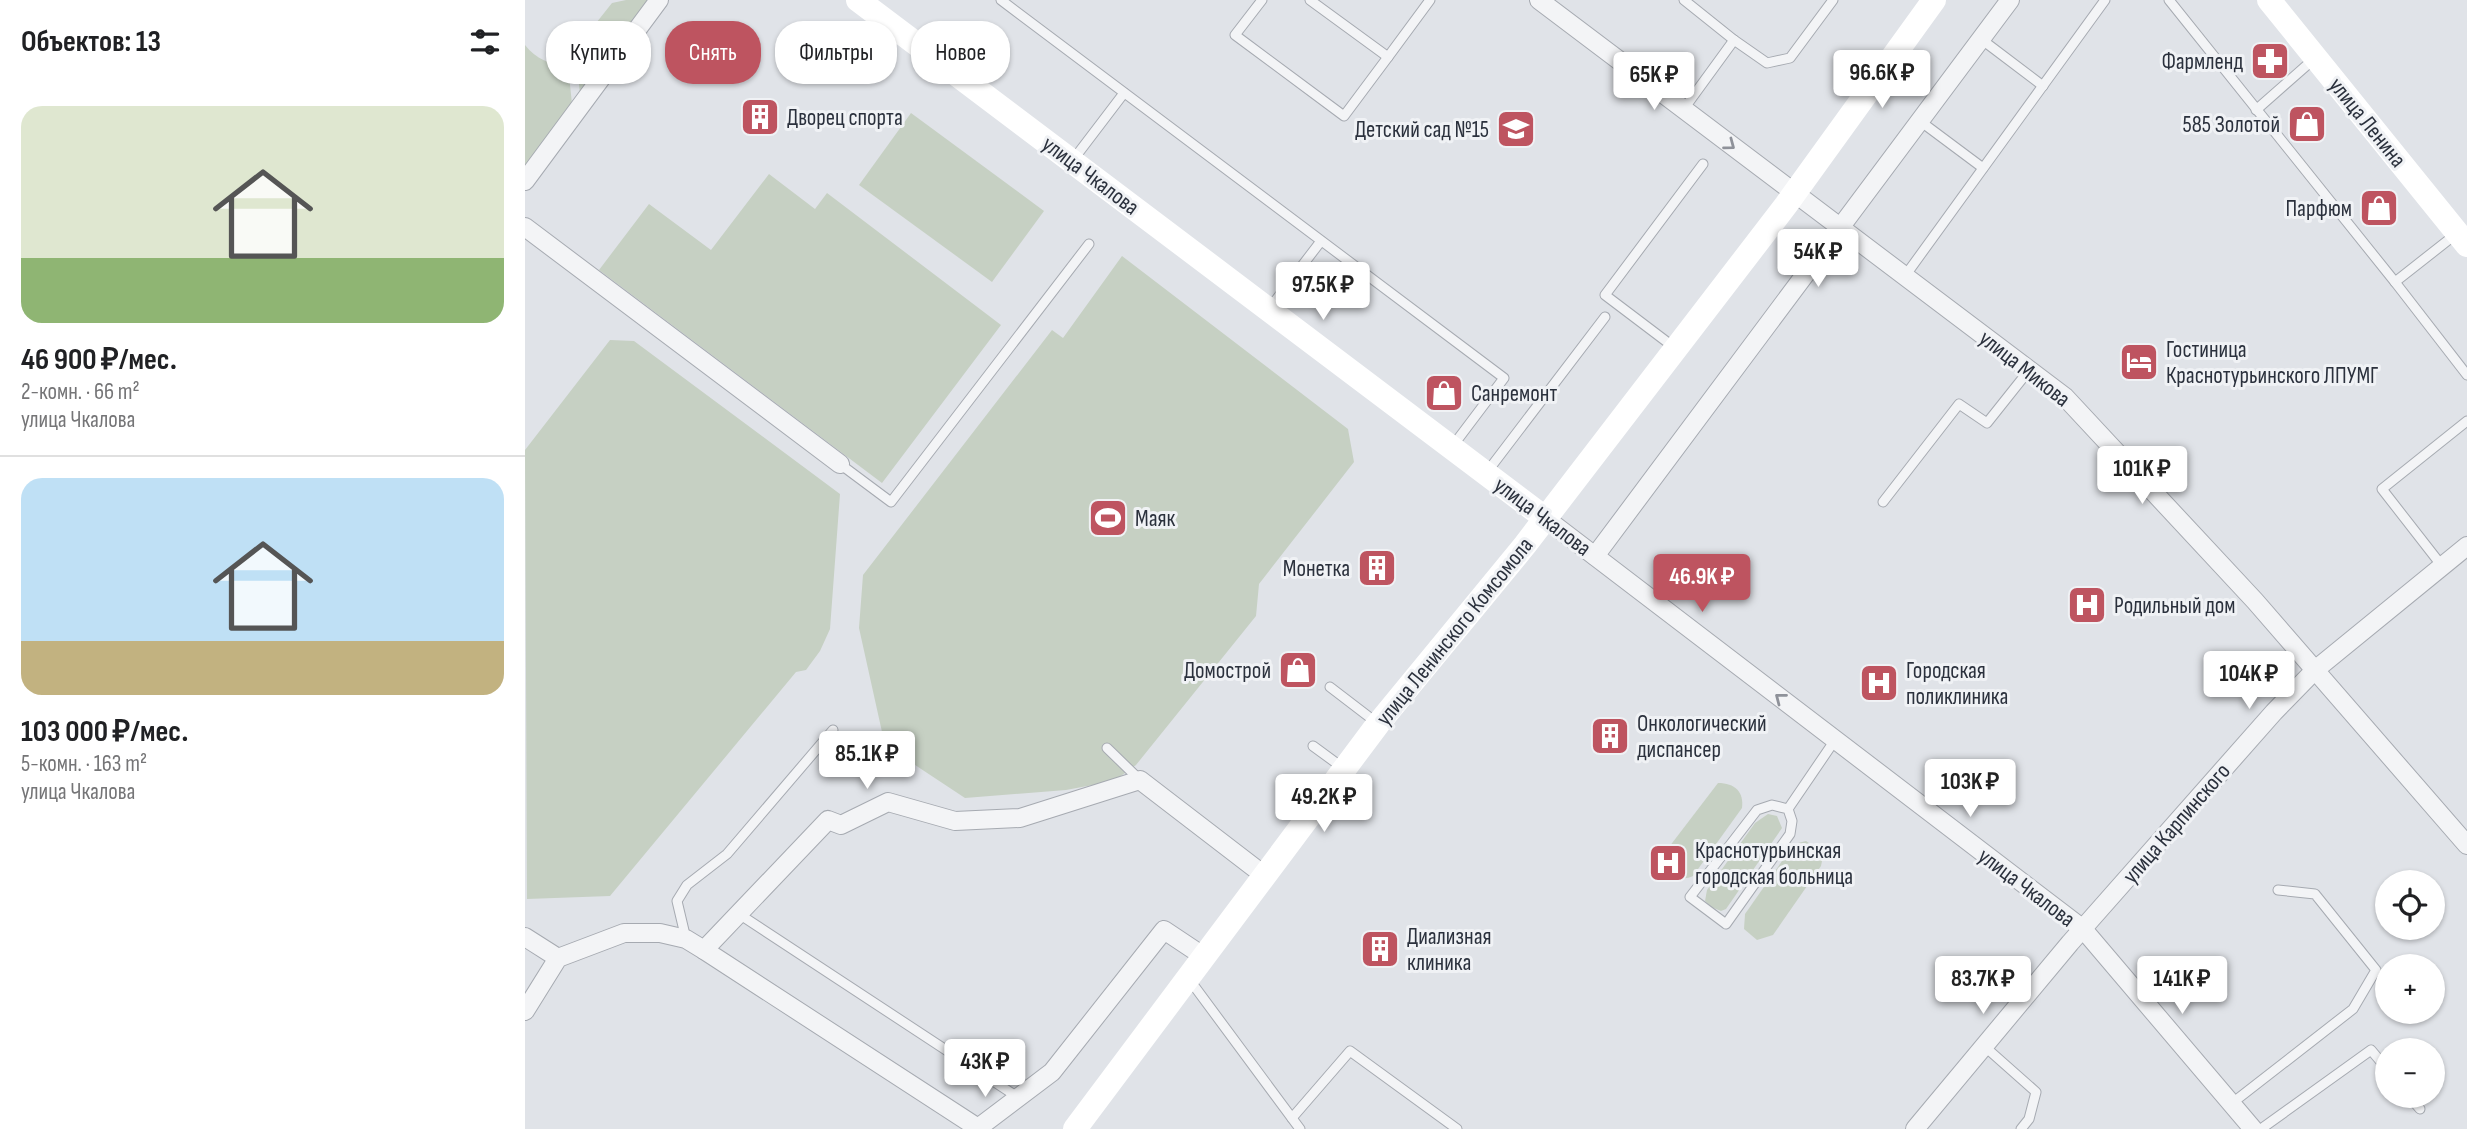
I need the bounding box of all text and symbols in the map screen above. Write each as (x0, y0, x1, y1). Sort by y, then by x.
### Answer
chip: Купить (546, 21, 651, 84)
chip: Снять (665, 21, 761, 84)
chip: Фильтры (775, 21, 897, 84)
chip: Новое (911, 21, 1010, 84)
icon: filters (466, 23, 504, 61)
text: Объектов: 13 (21, 24, 161, 60)
pharmacy icon: Фармленд (2249, 40, 2291, 82)
place label: Фармленд (2161, 48, 2243, 76)
pin: 96.6K ₽ (1817, 50, 1947, 110)
pin: 65K ₽ (1605, 52, 1703, 112)
text: 96.6K ₽ (1849, 59, 1915, 87)
text: 65K ₽ (1629, 61, 1679, 89)
street label: улица Ленина (2323, 72, 2412, 173)
building icon: Дворец спорта (739, 96, 781, 138)
shop icon: 585 Золотой (2286, 103, 2328, 145)
place label: Дворец спорта (787, 104, 903, 132)
school or university icon: Детский сад №15 (1495, 108, 1537, 150)
place label: 585 Золотой (2183, 111, 2280, 139)
place label: Детский сад №15 (1355, 116, 1489, 144)
street label: улица Чкалова (1036, 130, 1144, 221)
one-way arrow (1722, 137, 1735, 149)
icon: home (200, 151, 326, 277)
shop icon: Парфюм (2358, 187, 2400, 229)
place label: Парфюм (2285, 195, 2352, 223)
pin: 54K ₽ (1769, 230, 1867, 289)
text: 54K ₽ (1793, 238, 1843, 266)
pin: 97.5K ₽ (1258, 262, 1388, 322)
text: 97.5K ₽ (1292, 271, 1354, 299)
street label: улица Микова (1973, 324, 2076, 413)
place label: Гостиница Краснотурьинского ЛПУМГ (2166, 336, 2378, 390)
hotel icon: Гостиница Краснотурьинского ЛПУМГ (2118, 341, 2160, 383)
text: 46 900 ₽/мес. (21, 342, 177, 378)
shop icon: Санремонт (1423, 372, 1465, 414)
text: 2-комн. · 66 m² (21, 378, 140, 406)
place label: Санремонт (1471, 380, 1557, 408)
text: улица Чкалова (21, 406, 135, 434)
pin: 101K ₽ (2085, 447, 2199, 506)
text: 101K ₽ (2113, 455, 2171, 483)
street label: улица Чкалова (1488, 471, 1596, 562)
sports icon: Маяк (1087, 497, 1129, 539)
place label: Маяк (1135, 505, 1176, 533)
icon: home (200, 523, 326, 649)
street label: улица Ленинского Комсомола (1370, 532, 1539, 731)
building icon: Монетка (1356, 547, 1398, 589)
pin: 46.9K ₽ (1637, 554, 1767, 614)
place label: Монетка (1283, 555, 1350, 583)
text: 46.9K ₽ (1669, 563, 1735, 591)
hospital icon: Родильный дом (2066, 584, 2108, 626)
place label: Родильный дом (2114, 592, 2236, 620)
shop icon: Домострой (1277, 649, 1319, 691)
pin: 104K ₽ (2192, 652, 2306, 711)
place label: Домострой (1184, 657, 1271, 685)
place label: Городская поликлиника (1906, 657, 2008, 711)
text: 104K ₽ (2220, 660, 2278, 688)
hospital icon: Городская поликлиника (1858, 662, 1900, 704)
one-way arrow (1776, 694, 1788, 707)
place label: Онкологический диспансер (1637, 710, 1767, 764)
text: 103 000 ₽/мес. (21, 714, 188, 750)
building icon: Онкологический диспансер (1589, 715, 1631, 757)
pin: 85.1K ₽ (802, 732, 932, 791)
text: 85.1K ₽ (835, 740, 899, 768)
text: 5-комн. · 163 m² (21, 750, 147, 778)
street label: улица Карпинского (2117, 758, 2237, 890)
pin: 103K ₽ (1913, 760, 2027, 819)
text: 103K ₽ (1941, 768, 1999, 796)
pin: 49.2K ₽ (1259, 774, 1389, 834)
text: улица Чкалова (21, 778, 135, 806)
text: 49.2K ₽ (1291, 783, 1357, 811)
place label: Краснотурьинская городская больница (1695, 837, 1853, 891)
hospital icon: Краснотурьинская городская больница (1647, 842, 1689, 884)
street label: улица Чкалова (1972, 842, 2080, 933)
map controls (2375, 870, 2445, 1108)
button: locate (2375, 870, 2445, 940)
place label: Диализная клиника (1407, 923, 1492, 977)
building icon: Диализная клиника (1359, 928, 1401, 970)
button: + (2375, 954, 2445, 1024)
pin: 83.7K ₽ (1918, 956, 2048, 1016)
pin: 141K ₽ (2125, 956, 2239, 1016)
text: 83.7K ₽ (1951, 965, 2015, 993)
text: 141K ₽ (2153, 965, 2211, 993)
button: − (2375, 1038, 2445, 1108)
pin: 43K ₽ (936, 1040, 1034, 1099)
text: 43K ₽ (960, 1048, 1010, 1076)

